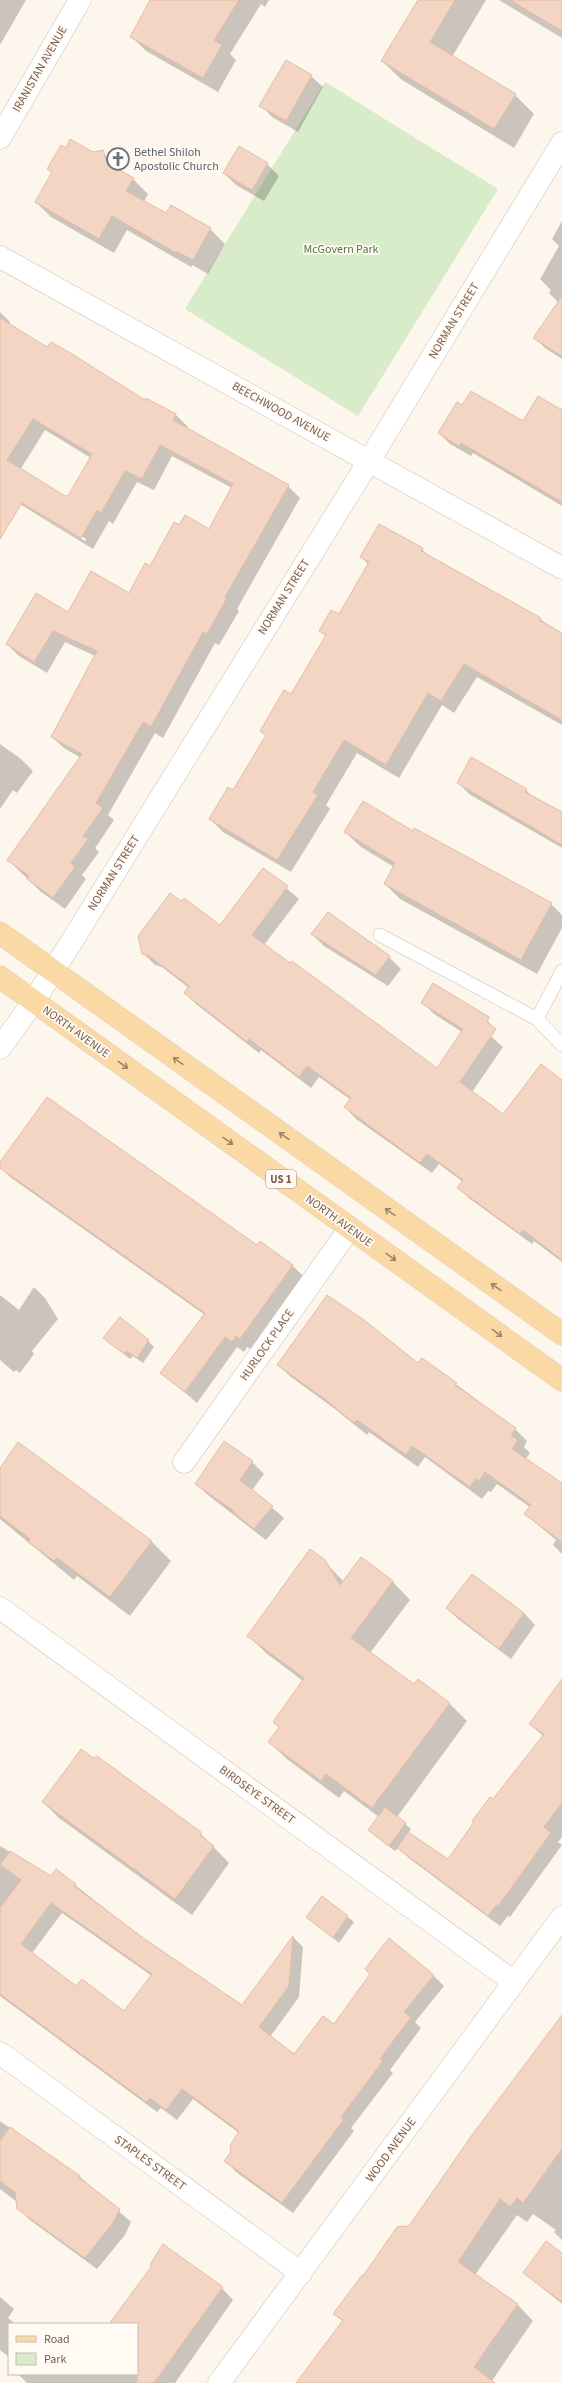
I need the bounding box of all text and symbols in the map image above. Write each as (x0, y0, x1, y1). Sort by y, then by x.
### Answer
street label: IRANISTAN AVENUE (8, 23, 72, 115)
place label: Bethel Shiloh Apostolic Church (134, 144, 219, 175)
church icon: Bethel Shiloh Apostolic Church (105, 146, 131, 172)
park label: McGovern Park (303, 241, 379, 258)
street label: NORMAN STREET (424, 279, 484, 362)
street label: BEECHWOOD AVENUE (229, 378, 333, 446)
street label: NORMAN STREET (254, 555, 314, 638)
street label: NORMAN STREET (84, 831, 144, 914)
street label: NORTH AVENUE (39, 1002, 113, 1062)
one-way arrow (173, 1057, 184, 1065)
one-way arrow (117, 1061, 128, 1069)
one-way arrow (279, 1132, 290, 1140)
one-way arrow (223, 1137, 234, 1145)
road number: US 1 (266, 1170, 296, 1188)
street label: NORTH AVENUE (302, 1191, 376, 1251)
one-way arrow (385, 1208, 396, 1216)
one-way arrow (385, 1253, 396, 1261)
one-way arrow (491, 1283, 502, 1291)
street label: HURLOCK PLACE (236, 1306, 298, 1384)
one-way arrow (491, 1329, 502, 1337)
street label: BIRDSEYE STREET (216, 1762, 299, 1829)
street label: WOOD AVENUE (362, 2114, 420, 2186)
street label: STAPLES STREET (111, 2131, 190, 2195)
legend (8, 2323, 138, 2375)
text: Road (44, 2331, 70, 2348)
text: Park (44, 2351, 66, 2368)

